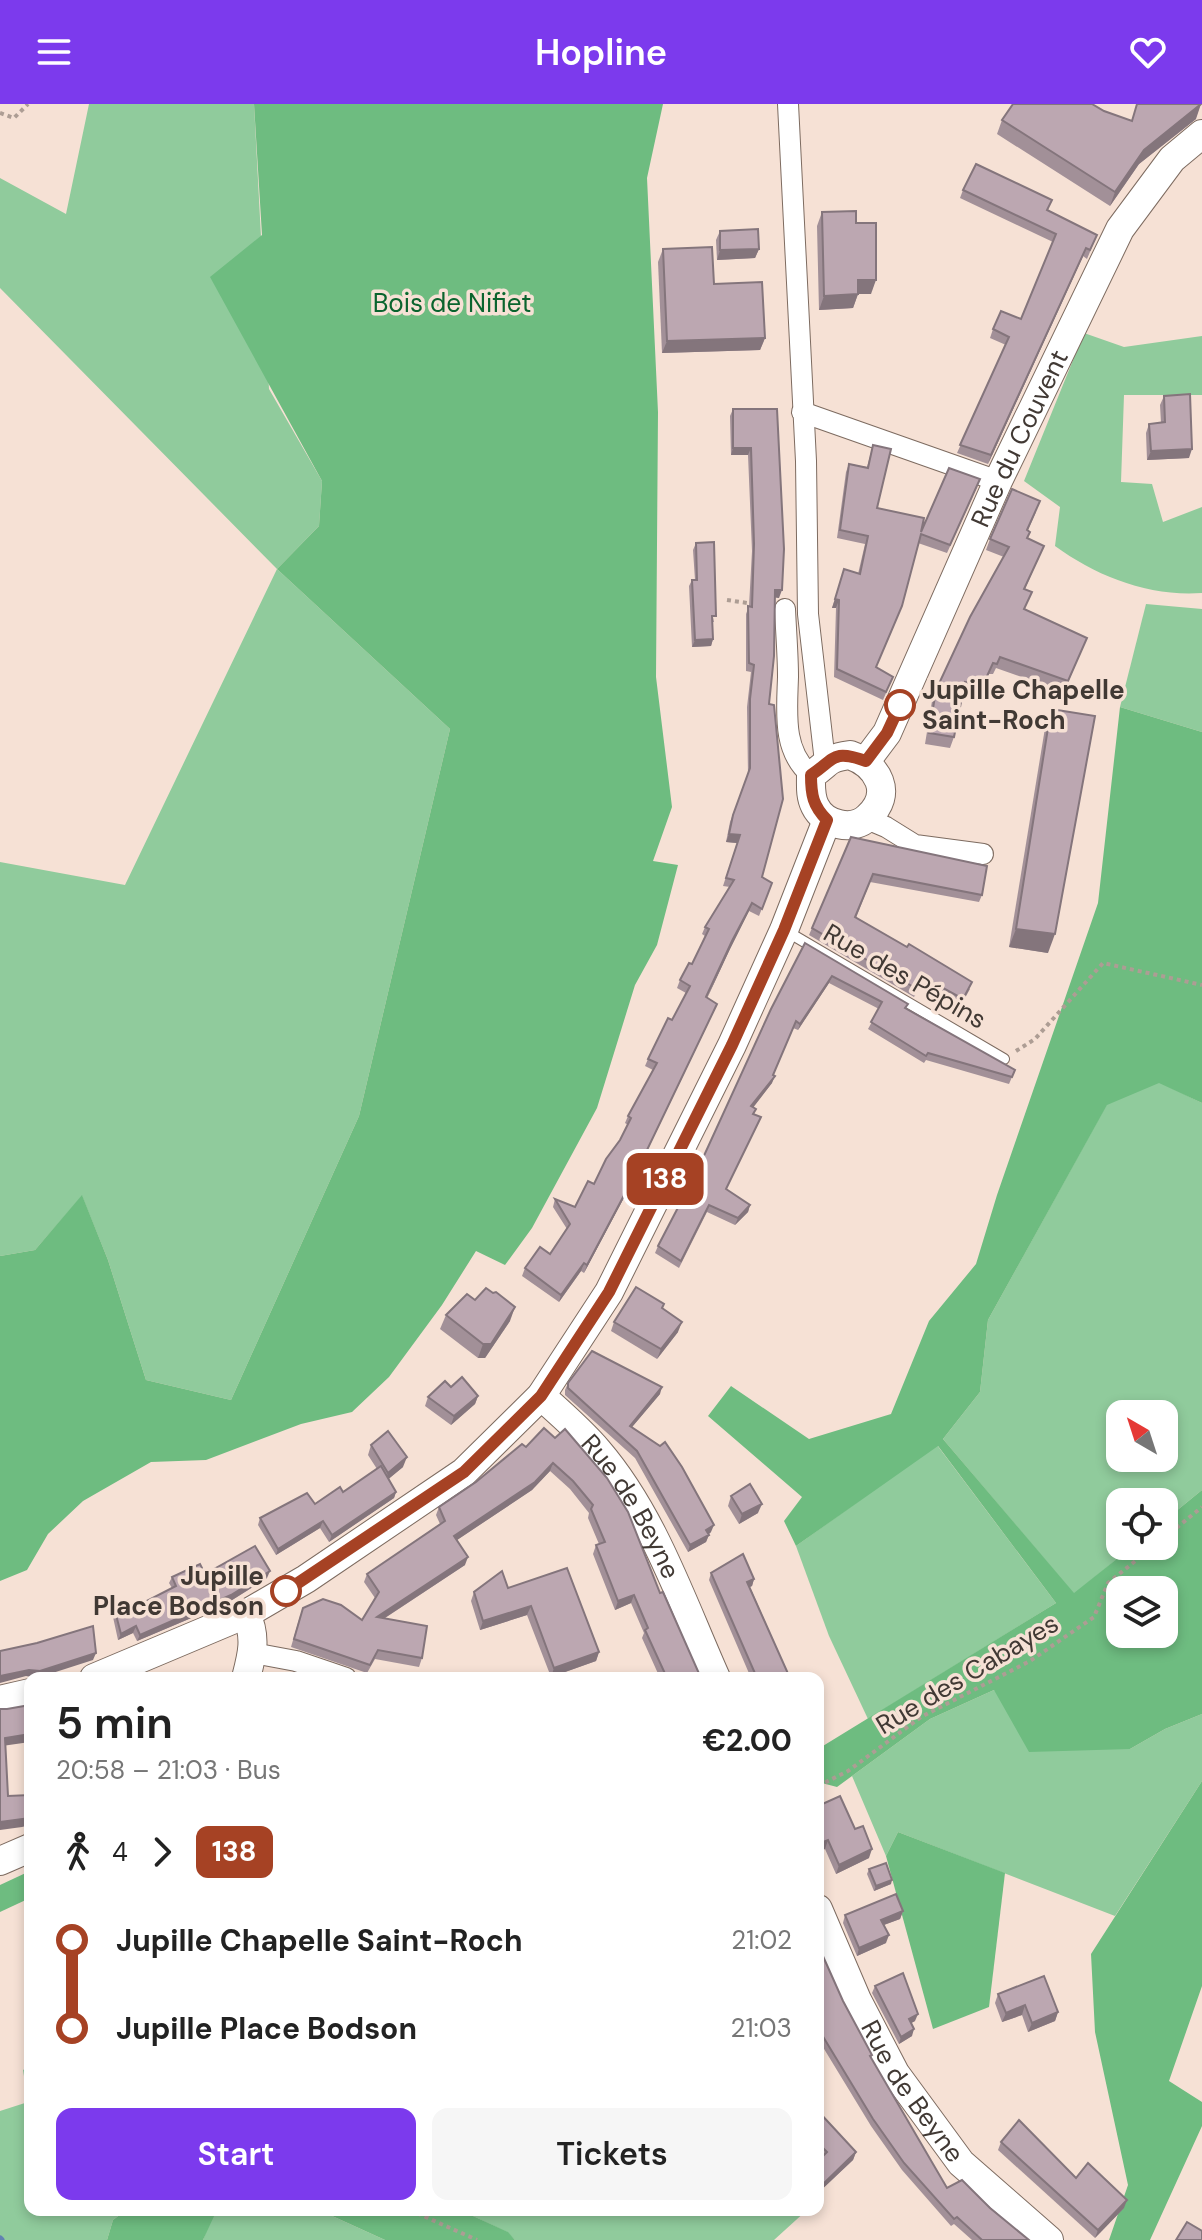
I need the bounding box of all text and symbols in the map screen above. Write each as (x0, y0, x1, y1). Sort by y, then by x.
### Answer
text: Hopline (535, 29, 667, 76)
icon: menu (32, 30, 76, 74)
icon: heart (1126, 30, 1170, 74)
park label: Bois de Nifiet (373, 286, 531, 320)
street label: Rue du Couvent (963, 344, 1076, 532)
place label: Jupille Chapelle Saint-Roch (922, 673, 1125, 737)
marker: Jupille Chapelle Saint-Roch (885, 690, 915, 720)
street label: Rue des Pépins (817, 916, 993, 1036)
line badge: 138 (619, 1153, 711, 1205)
text: 138 (643, 1160, 687, 1197)
north arrow (1106, 1400, 1178, 1472)
map controls (1106, 1400, 1178, 1648)
street label: Rue de Beyne (574, 1427, 688, 1584)
button: locate (1106, 1488, 1178, 1560)
place label: Jupille Place Bodson (93, 1559, 264, 1623)
marker: Jupille Place Bodson (271, 1576, 301, 1606)
button: layers (1106, 1576, 1178, 1648)
street label: Rue des Cabayes (870, 1606, 1064, 1742)
text: 5 min (56, 1694, 173, 1752)
text: €2.00 (702, 1721, 792, 1760)
text: 20:58 – 21:03 · Bus (56, 1753, 281, 1787)
icon: walk (56, 1830, 100, 1874)
icon: forward (140, 1830, 184, 1874)
text: 138 (212, 1833, 257, 1870)
text: 4 (112, 1835, 128, 1869)
text: Jupille Chapelle Saint-Roch (116, 1921, 523, 1960)
text: 21:02 (731, 1923, 792, 1957)
text: Jupille Place Bodson (116, 2009, 417, 2048)
text: 21:03 (731, 2011, 792, 2045)
street label: Rue de Beyne (853, 2014, 972, 2169)
button: Start (56, 2108, 416, 2200)
button: Tickets (432, 2108, 792, 2200)

